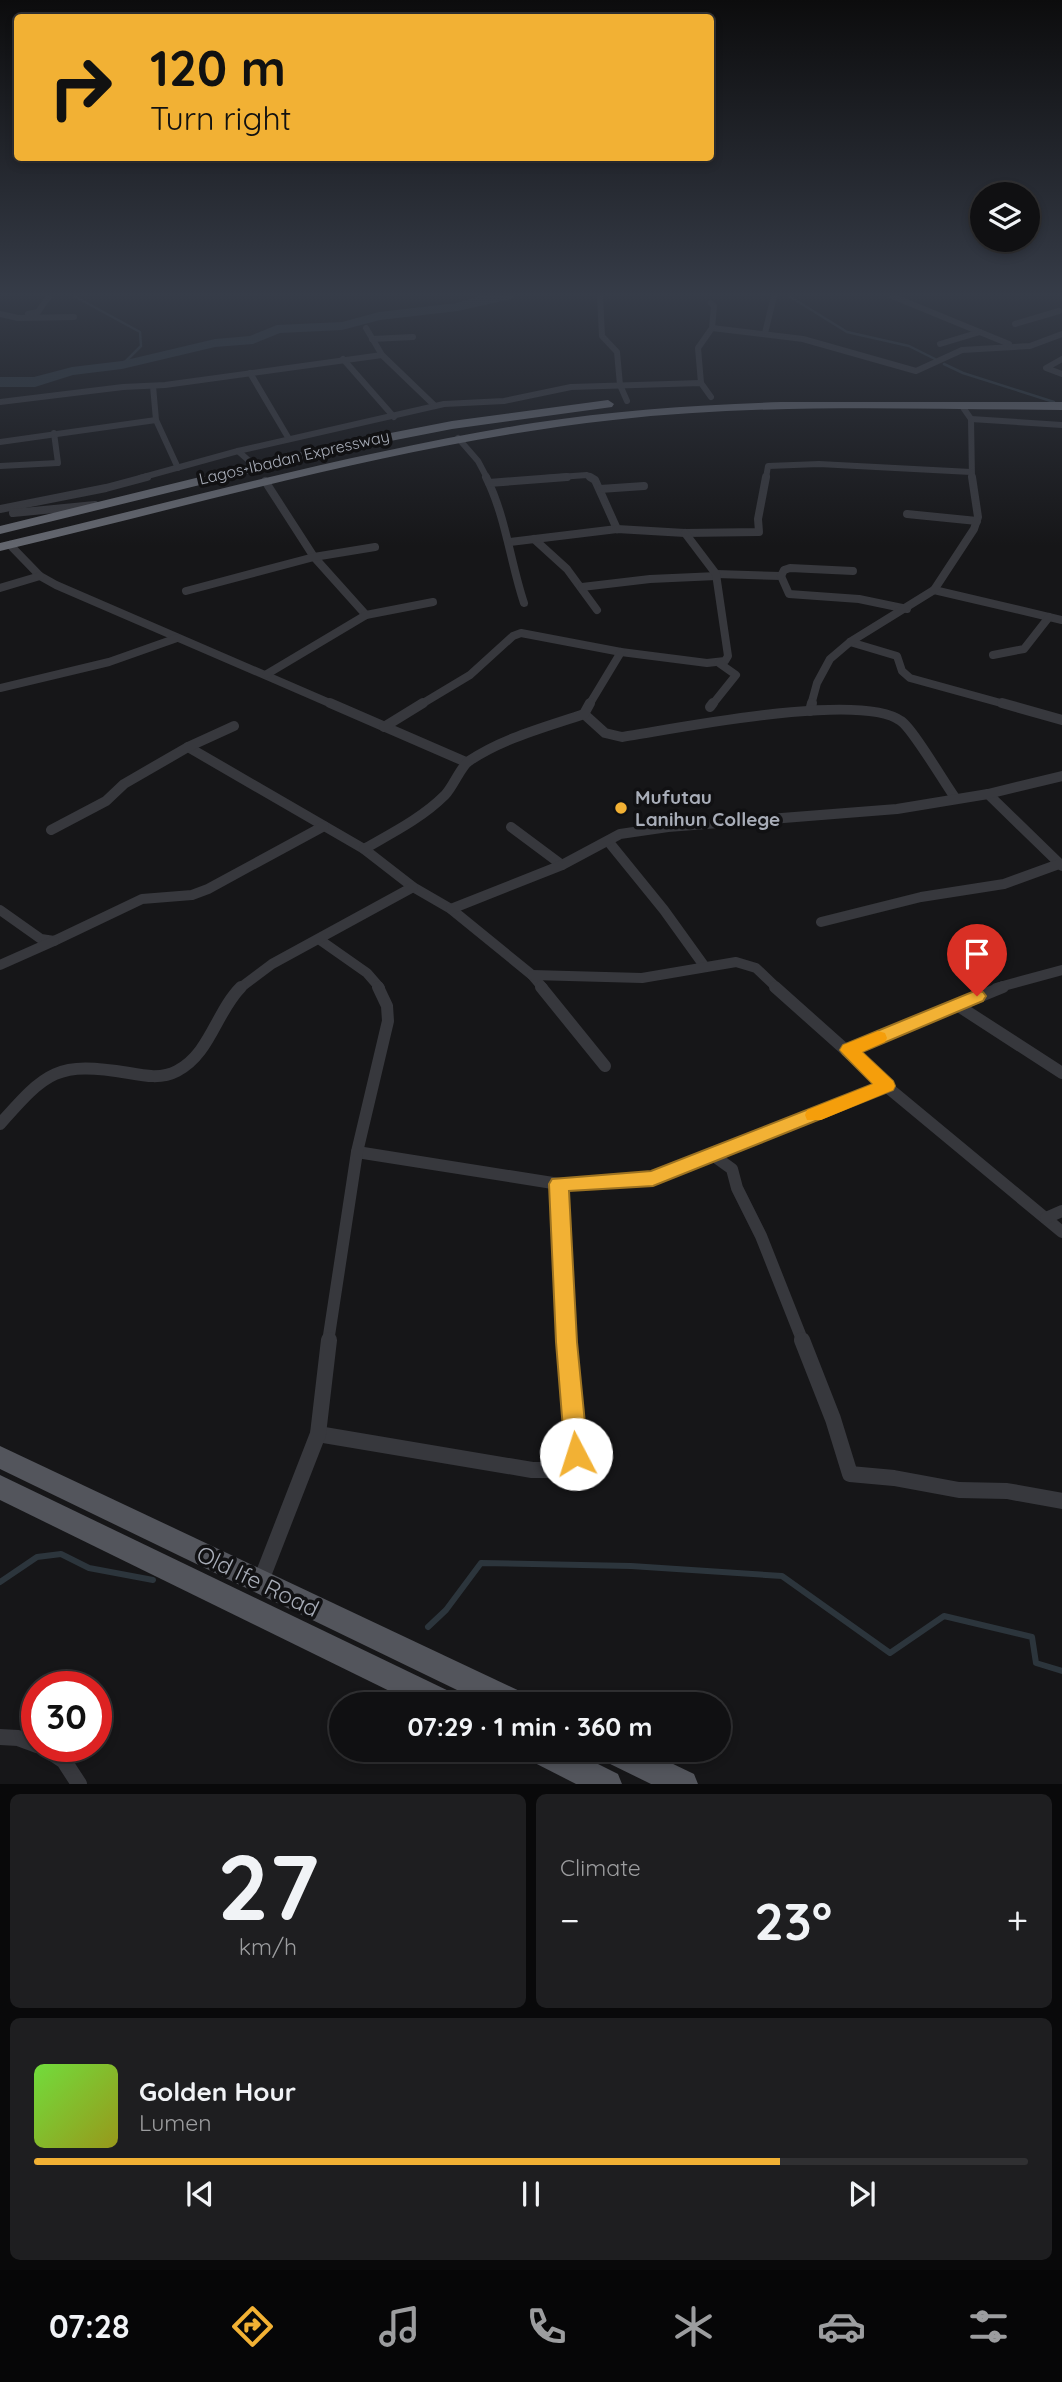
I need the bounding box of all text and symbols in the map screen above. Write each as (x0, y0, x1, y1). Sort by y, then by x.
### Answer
text: 120 m (150, 37, 286, 98)
icon: right (35, 42, 126, 133)
text: Turn right (150, 98, 291, 138)
map controls (970, 182, 1040, 252)
button: layers (970, 182, 1040, 252)
street label: Lagos-Ibadan Expressway (197, 425, 391, 489)
place label: Mufutau Lanihun College (635, 785, 780, 831)
marker: Mufutau Lanihun College (613, 800, 629, 816)
pin (947, 924, 1007, 996)
icon: arrive (958, 935, 996, 973)
position arrow (539, 1417, 613, 1491)
street label: Old Ife Road (192, 1539, 324, 1623)
speed limit sign: 30 (21, 1671, 112, 1762)
text: 07:29 · 1 min · 360 m (407, 1710, 653, 1743)
text: 27 (217, 1829, 319, 1943)
text: Climate (560, 1853, 641, 1882)
text: 23° (754, 1888, 832, 1953)
text: − (560, 1896, 580, 1944)
text: + (1007, 1896, 1028, 1944)
text: km/h (239, 1932, 297, 1961)
text: Golden Hour (139, 2075, 296, 2108)
text: Lumen (139, 2108, 212, 2137)
icon: previous (181, 2175, 219, 2213)
icon: pause (512, 2175, 550, 2213)
icon: next (843, 2175, 881, 2213)
icon: directions (228, 2302, 277, 2351)
icon: music (375, 2302, 424, 2351)
icon: phone (522, 2302, 571, 2351)
icon: climate (669, 2302, 718, 2351)
icon: car (817, 2302, 866, 2351)
icon: filters (964, 2302, 1013, 2351)
text: 07:28 (49, 2306, 130, 2346)

